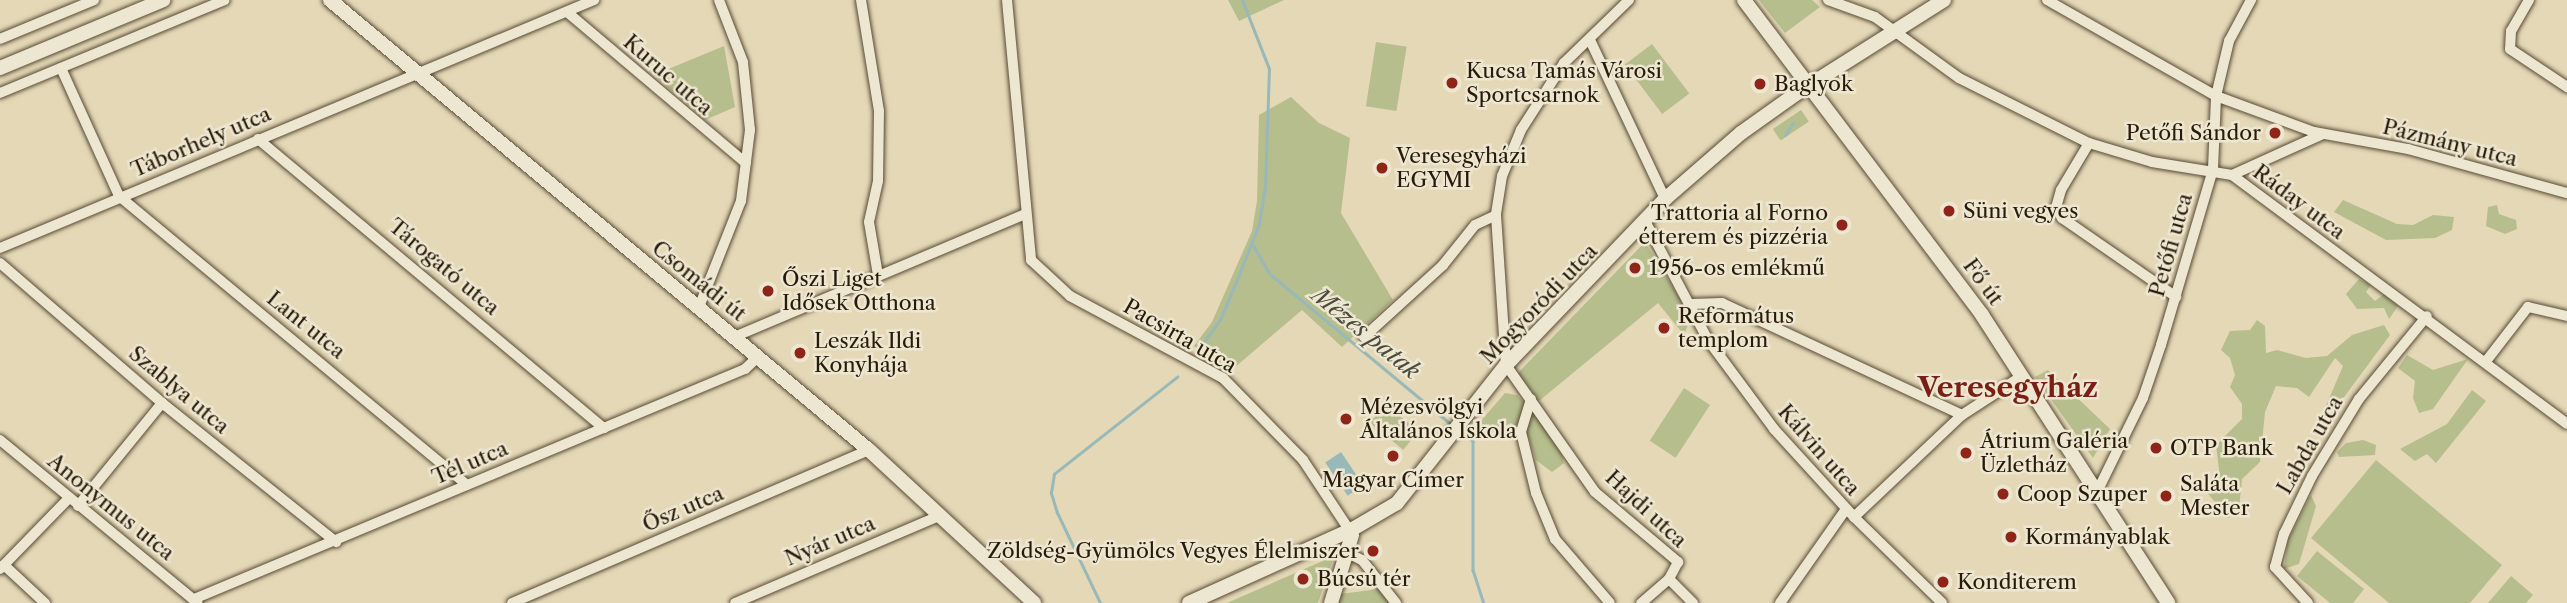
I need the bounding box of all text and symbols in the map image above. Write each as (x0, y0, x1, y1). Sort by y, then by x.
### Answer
street label: Kuruc utca (618, 29, 718, 121)
place label: Kucsa Tamás Városi Sportcsarnok (1466, 58, 1664, 108)
place label: Baglyok (1774, 71, 1853, 97)
marker: Kucsa Tamás Városi Sportcsarnok (1444, 75, 1460, 91)
marker: Baglyok (1752, 76, 1768, 92)
street label: Táborhely utca (127, 101, 275, 183)
street label: Pázmány utca (2380, 114, 2520, 172)
place label: Petőfi Sándor (2126, 120, 2261, 146)
marker: Petőfi Sándor (2267, 125, 2283, 141)
place label: Veresegyházi EGYMI (1396, 143, 1526, 193)
street label: Ráday utca (2248, 159, 2350, 245)
marker: Veresegyházi EGYMI (1374, 160, 1390, 176)
street label: Petőfi utca (2144, 190, 2198, 300)
place label: Süni vegyes (1963, 198, 2079, 224)
place label: Trattoria al Forno étterem és pizzéria (1639, 200, 1828, 250)
marker: Süni vegyes (1941, 203, 1957, 219)
street label: Tárogató utca (384, 213, 504, 321)
marker: Trattoria al Forno étterem és pizzéria (1834, 217, 1850, 233)
street label: Csomádi út (647, 235, 751, 327)
street label: Mogyoródi utca (1475, 239, 1603, 369)
street label: Fő út (1958, 254, 2008, 310)
place label: 1956-os emlékmű (1649, 255, 1825, 281)
marker: 1956-os emlékmű (1627, 260, 1643, 276)
place label: Őszi Liget Idősek Otthona (782, 266, 936, 316)
water label: Mézes patak (1307, 281, 1425, 385)
marker: Őszi Liget Idősek Otthona (760, 283, 776, 299)
street label: Lant utca (262, 286, 350, 364)
street label: Pacsirta utca (1119, 293, 1241, 379)
place label: Református templom (1678, 303, 1794, 353)
marker: Református templom (1656, 320, 1672, 336)
place label: Leszák Ildi Konyhája (814, 328, 922, 378)
street label: Szablya utca (124, 341, 234, 439)
marker: Leszák Ildi Konyhája (792, 345, 808, 361)
district label: Veresegyház (1918, 370, 2098, 404)
street label: Labda utca (2272, 391, 2348, 499)
place label: Mézesvölgyi Általános Iskola (1360, 394, 1517, 444)
street label: Kálvin utca (1773, 399, 1865, 501)
marker: Mézesvölgyi Általános Iskola (1338, 411, 1354, 427)
place label: Átrium Galéria Üzletház (1980, 428, 2128, 478)
place label: OTP Bank (2170, 435, 2274, 461)
street label: Tél utca (428, 436, 512, 490)
marker: OTP Bank (2148, 440, 2164, 456)
marker: Átrium Galéria Üzletház (1958, 445, 1974, 461)
street label: Anonymus utca (43, 448, 179, 566)
marker: Magyar Címer (1385, 448, 1401, 464)
street label: Hajdi utca (1600, 465, 1692, 553)
place label: Magyar Címer (1322, 467, 1464, 493)
place label: Saláta Mester (2180, 471, 2250, 521)
street label: Ősz utca (639, 481, 727, 537)
place label: Coop Szuper (2017, 481, 2147, 507)
marker: Coop Szuper (1995, 486, 2011, 502)
marker: Saláta Mester (2158, 488, 2174, 504)
street label: Nyár utca (781, 511, 879, 571)
place label: Kormányablak (2025, 524, 2170, 550)
marker: Kormányablak (2003, 529, 2019, 545)
place label: Zöldség-Gyümölcs Vegyes Élelmiszer (987, 538, 1359, 564)
marker: Zöldség-Gyümölcs Vegyes Élelmiszer (1365, 543, 1381, 559)
place label: Búcsú tér (1317, 566, 1411, 592)
place label: Konditerem (1957, 569, 2077, 595)
marker: Búcsú tér (1295, 571, 1311, 587)
marker: Konditerem (1935, 574, 1951, 590)

